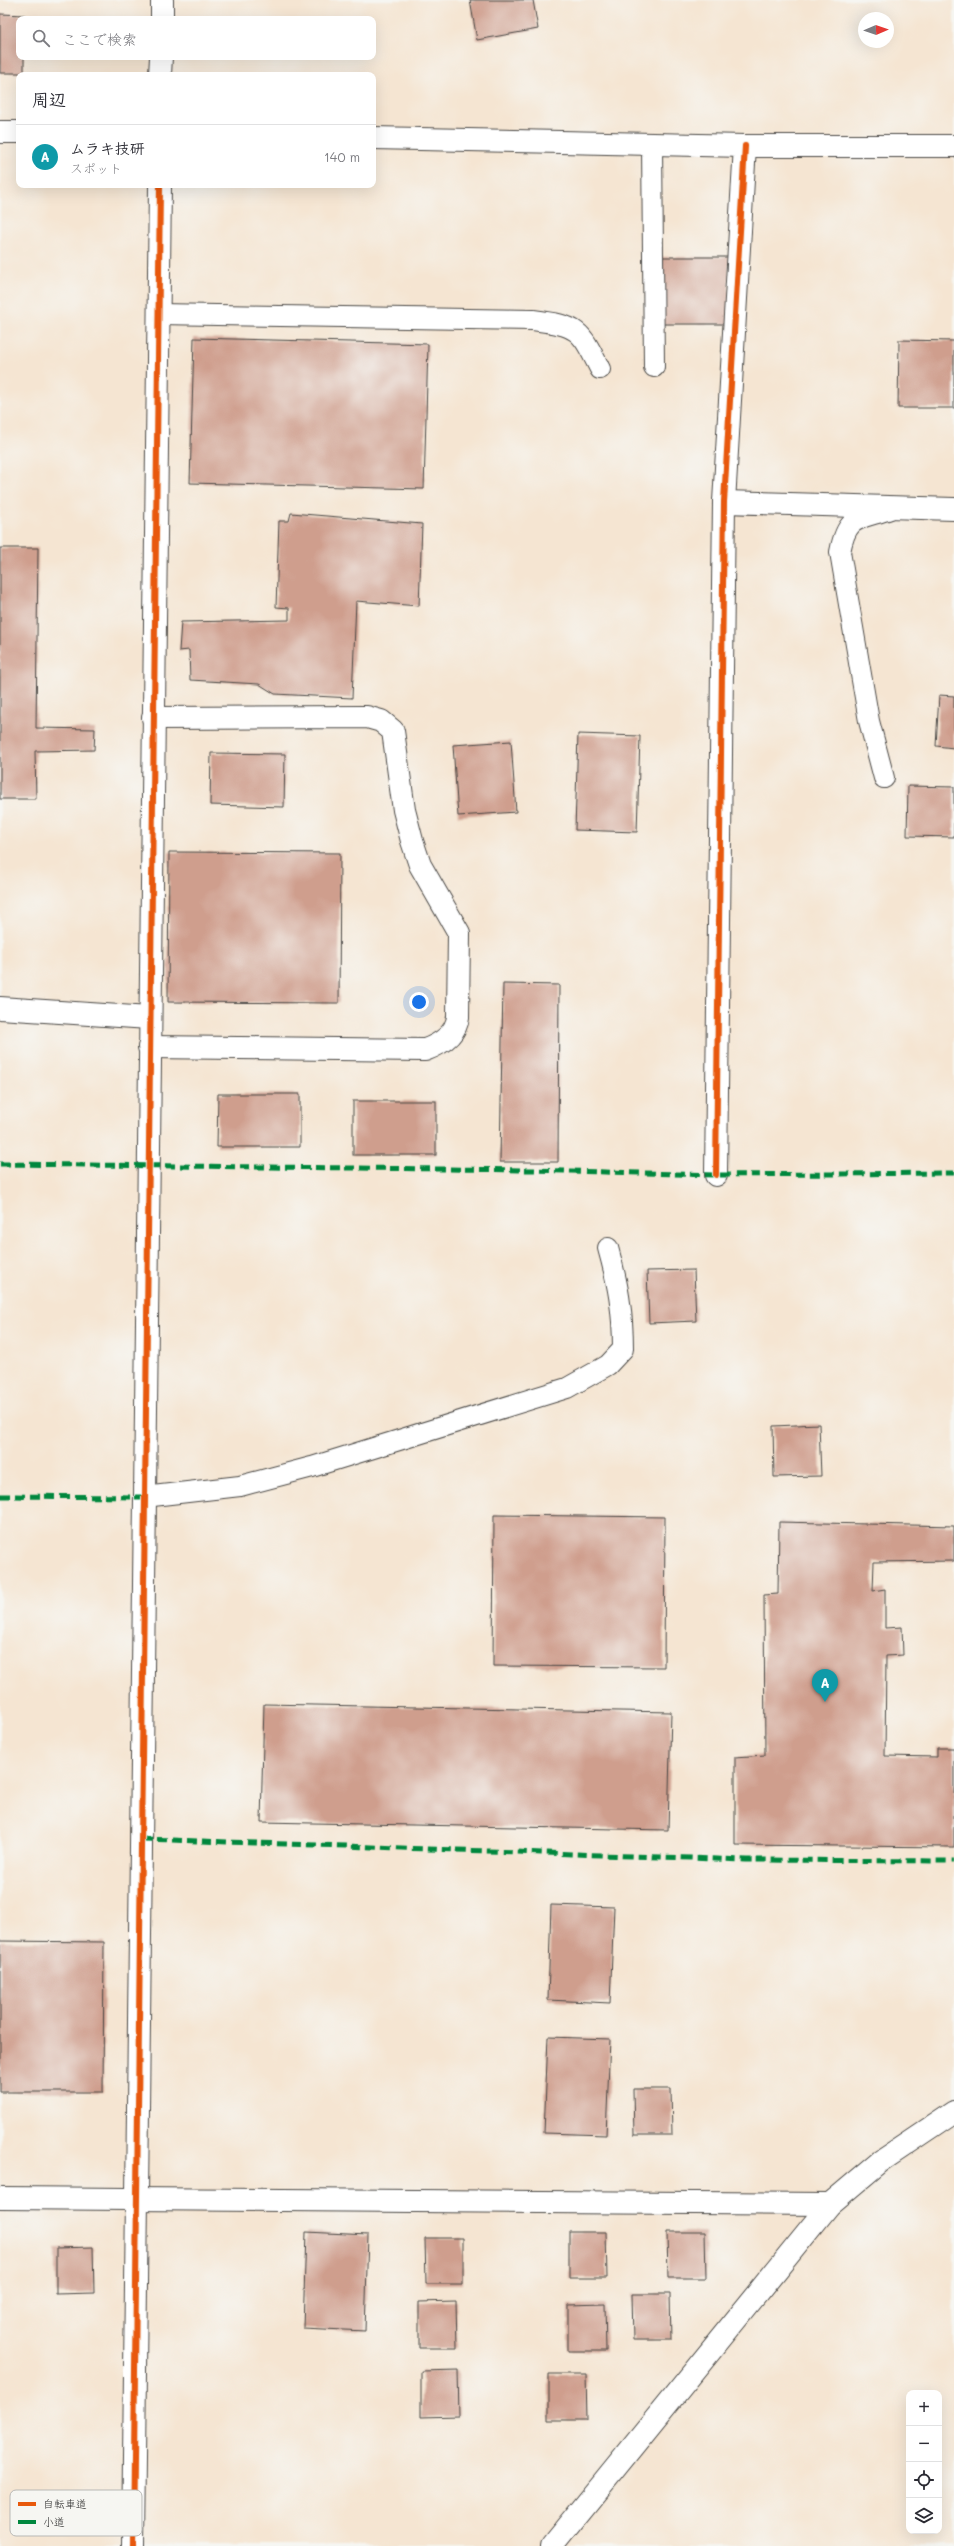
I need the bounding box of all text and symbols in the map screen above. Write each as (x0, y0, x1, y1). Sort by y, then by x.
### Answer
north arrow (858, 12, 894, 48)
search box (16, 16, 376, 60)
icon: search (30, 27, 52, 49)
text: ここで検索 (62, 29, 137, 49)
text: 周辺 (32, 88, 66, 110)
text: ムラキ技研 (70, 138, 145, 158)
text: A (40, 148, 50, 165)
text: 140 m (324, 148, 360, 165)
text: スポット (70, 159, 122, 176)
your location (409, 992, 429, 1012)
pin: A (812, 1669, 838, 1702)
map controls (906, 2390, 942, 2534)
button: + (906, 2390, 942, 2426)
button: − (906, 2426, 942, 2462)
button: locate (906, 2462, 942, 2498)
legend (10, 2490, 142, 2536)
text: 自転車道 (43, 2496, 87, 2511)
button: layers (906, 2498, 942, 2534)
text: 小道 (43, 2514, 65, 2529)

